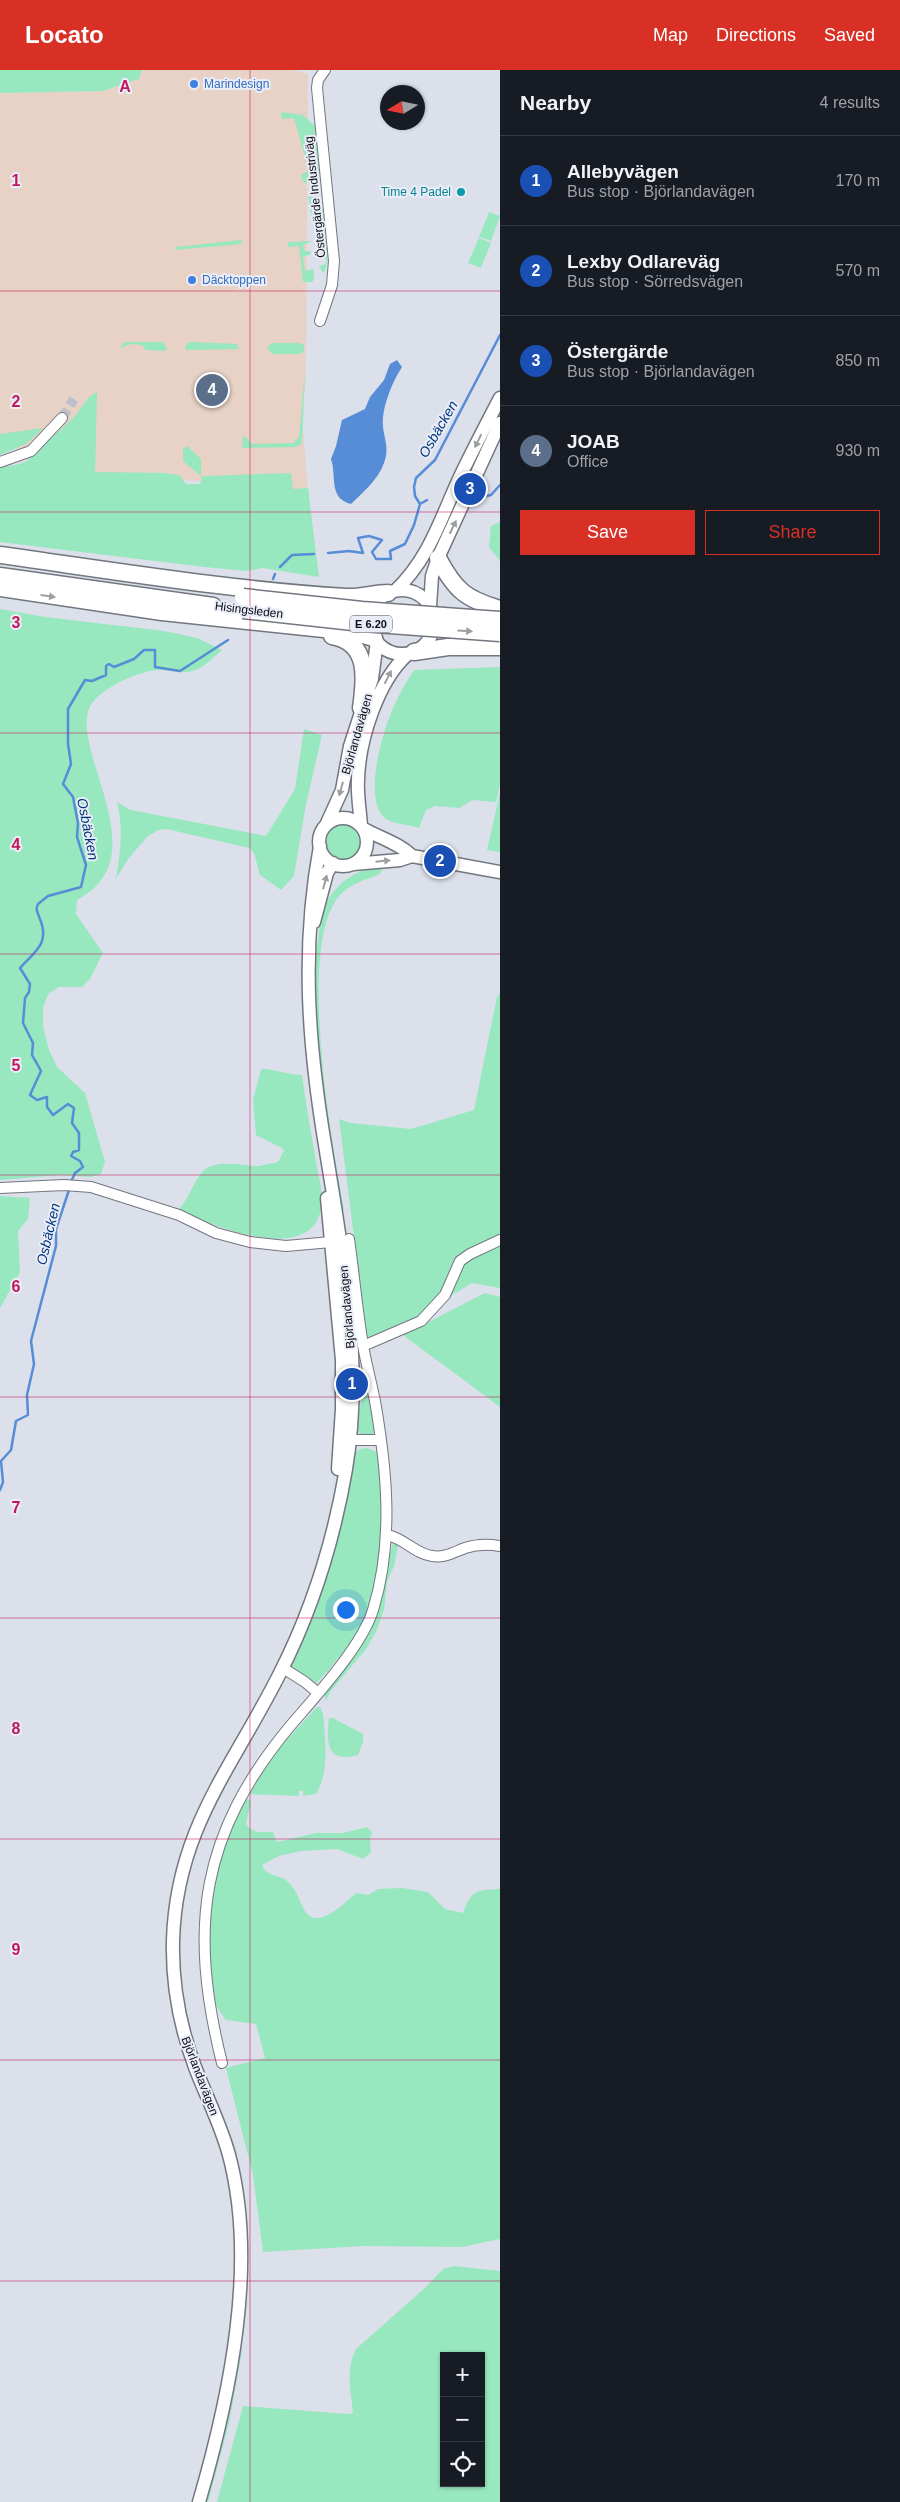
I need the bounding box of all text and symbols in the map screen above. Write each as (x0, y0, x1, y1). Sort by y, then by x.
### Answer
text: Locato (25, 21, 104, 48)
text: Map (653, 25, 688, 45)
text: Directions (716, 25, 796, 45)
text: Saved (824, 25, 875, 45)
place label: Marindesign (204, 77, 269, 91)
text: A (119, 78, 131, 95)
marker: Marindesign (188, 78, 200, 90)
north arrow (380, 85, 425, 130)
text: Nearby (520, 91, 591, 114)
text: 4 results (820, 94, 880, 111)
street label: Östergärde Industriväg (302, 136, 328, 258)
text: Allebyvägen (567, 161, 679, 182)
text: 1 (12, 172, 21, 189)
text: 1 (532, 172, 540, 189)
text: 170 m (836, 172, 880, 189)
text: Bus stop · Björlandavägen (567, 183, 755, 200)
place label: Time 4 Padel (381, 185, 451, 199)
marker: Time 4 Padel (455, 186, 467, 198)
text: Lexby Odlareväg (567, 251, 720, 272)
text: 2 (532, 262, 540, 279)
text: 570 m (836, 262, 880, 279)
place label: Däcktoppen (202, 273, 266, 287)
text: Bus stop · Sörredsvägen (567, 273, 743, 290)
marker: Däcktoppen (186, 274, 198, 286)
text: Östergärde (567, 341, 668, 362)
text: 3 (532, 352, 540, 369)
text: 850 m (836, 352, 880, 369)
text: Bus stop · Björlandavägen (567, 363, 755, 380)
pin: 4 (196, 371, 228, 409)
text: 2 (12, 393, 21, 410)
water label: Osbäcken (415, 398, 461, 460)
text: JOAB (567, 431, 620, 452)
one-way arrow (474, 434, 482, 449)
text: 4 (532, 442, 540, 459)
text: 930 m (836, 442, 880, 459)
text: Office (567, 453, 609, 470)
pin: 3 (454, 470, 486, 508)
button: Save (520, 510, 695, 555)
button: Share (705, 510, 880, 555)
one-way arrow (449, 520, 457, 534)
one-way arrow (40, 592, 56, 600)
street label: Hisingsleden (214, 599, 284, 621)
text: 3 (12, 614, 21, 631)
road number: E 6.20 (350, 616, 392, 632)
one-way arrow (458, 627, 474, 635)
one-way arrow (384, 670, 392, 684)
street label: Björlandavägen (339, 692, 375, 776)
one-way arrow (337, 782, 345, 797)
water label: Osbäcken (74, 797, 102, 862)
text: 4 (12, 836, 21, 853)
pin: 2 (424, 842, 456, 880)
one-way arrow (375, 857, 391, 865)
one-way arrow (322, 874, 330, 889)
text: 5 (12, 1057, 21, 1074)
water label: Osbäcken (33, 1201, 63, 1267)
street label: Björlandavägen (336, 1265, 358, 1349)
text: 6 (12, 1278, 21, 1295)
pin: 1 (336, 1365, 368, 1403)
text: 7 (12, 1499, 21, 1516)
your location (333, 1597, 359, 1623)
text: 8 (12, 1720, 21, 1737)
text: 9 (12, 1941, 21, 1958)
street label: Björlandavägen (179, 2035, 221, 2117)
map controls (440, 2352, 485, 2487)
button: + (440, 2352, 485, 2397)
button: − (440, 2397, 485, 2442)
button: locate (440, 2442, 485, 2487)

